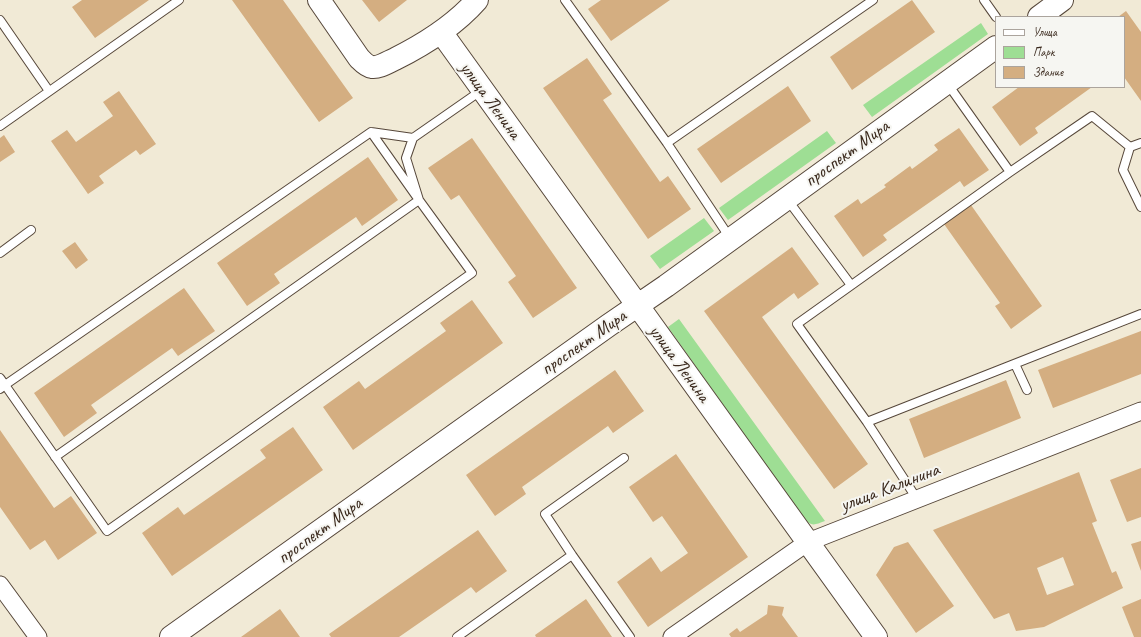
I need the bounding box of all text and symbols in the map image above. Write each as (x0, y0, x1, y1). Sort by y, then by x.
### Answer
legend (995, 16, 1125, 88)
text: Улица (1033, 24, 1057, 40)
text: Парк (1033, 44, 1054, 60)
street label: улица Ленина (454, 58, 526, 144)
text: Здание (1033, 64, 1063, 80)
street label: проспект Мира (800, 116, 894, 192)
street label: проспект Мира (537, 305, 631, 381)
street label: улица Ленина (643, 321, 715, 407)
street label: улица Калинина (837, 459, 943, 517)
street label: проспект Мира (273, 493, 367, 569)

